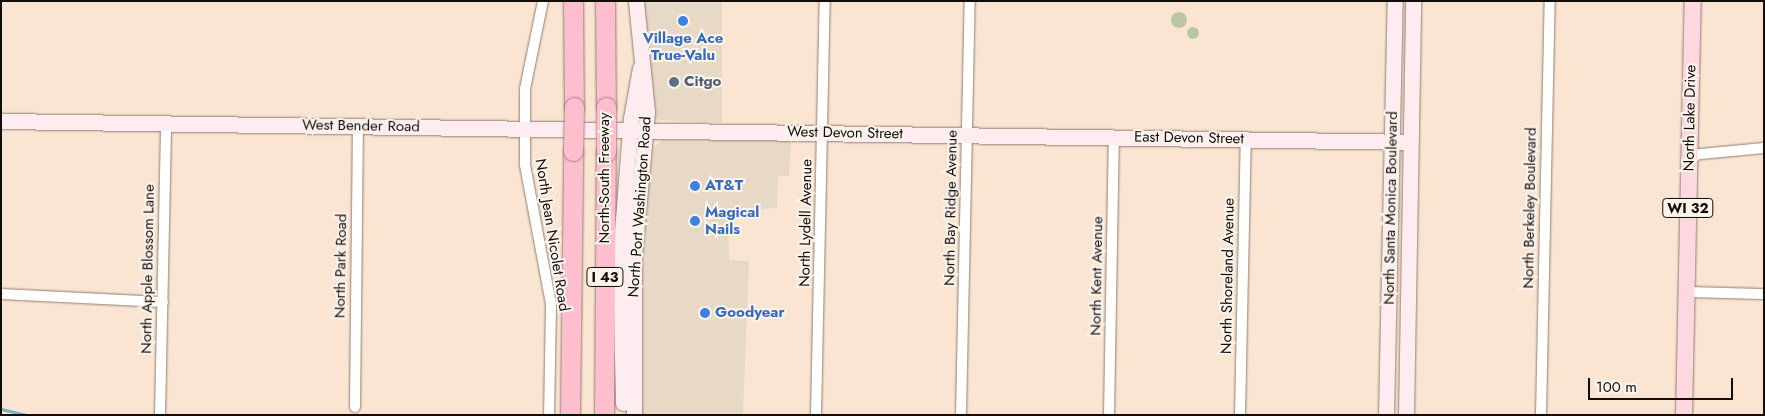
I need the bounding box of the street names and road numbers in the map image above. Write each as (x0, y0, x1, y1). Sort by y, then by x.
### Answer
street label: North Lake Drive (1680, 64, 1700, 172)
street label: North Santa Monica Boulevard (1380, 111, 1402, 305)
street label: North-South Freeway (596, 112, 614, 244)
street label: West Bender Road (302, 116, 420, 136)
street label: North Port Washington Road (625, 116, 655, 298)
street label: West Devon Street (787, 123, 903, 143)
street label: North Berkeley Boulevard (1520, 127, 1540, 289)
street label: East Devon Street (1134, 128, 1244, 148)
street label: North Bay Ridge Avenue (941, 130, 961, 286)
street label: North Jean Nicolet Road (531, 157, 573, 313)
street label: North Lydell Avenue (796, 159, 816, 287)
street label: North Apple Blossom Lane (138, 184, 158, 354)
road number: WI 32 (1662, 197, 1714, 220)
street label: North Shoreland Avenue (1218, 198, 1238, 354)
street label: North Park Road (331, 214, 351, 318)
street label: North Kent Avenue (1087, 216, 1107, 336)
road number: I 43 (586, 266, 624, 288)

